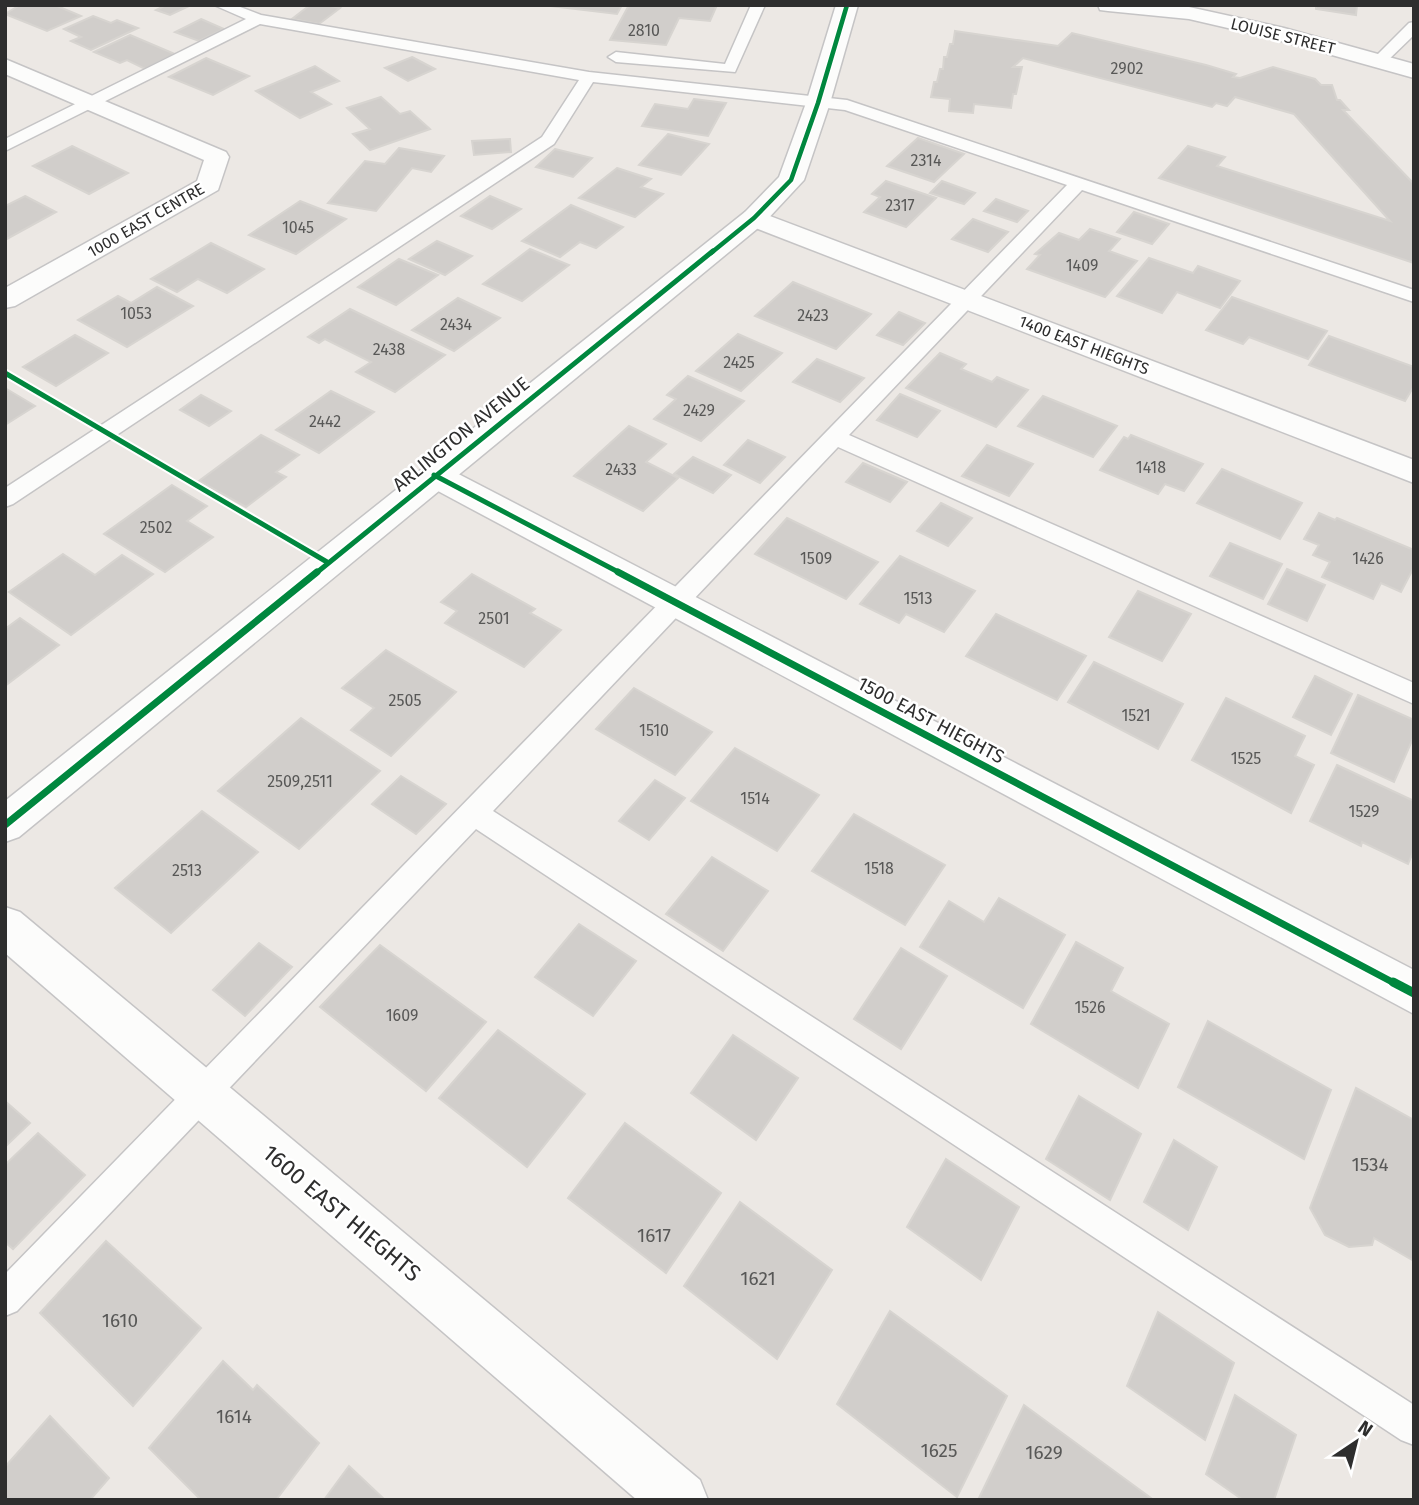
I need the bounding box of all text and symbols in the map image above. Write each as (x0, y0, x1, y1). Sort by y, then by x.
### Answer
street label: LOUISE STREET (1229, 14, 1338, 58)
house number: 2810 (628, 21, 660, 40)
house number: 2902 (1111, 59, 1143, 78)
house number: 2314 (911, 151, 942, 170)
street label: 1000 EAST CENTRE (84, 179, 208, 261)
house number: 2317 (885, 196, 915, 215)
house number: 1045 (282, 218, 314, 237)
house number: 1409 (1066, 256, 1098, 275)
house number: 1053 (120, 304, 152, 323)
house number: 2423 (797, 306, 829, 325)
street label: 1400 EAST HIEGHTS (1016, 311, 1152, 379)
house number: 2434 (440, 315, 473, 334)
house number: 2438 (373, 340, 405, 359)
house number: 2425 (723, 353, 755, 372)
street label: ARLINGTON AVENUE (388, 372, 534, 496)
house number: 2429 (683, 401, 715, 420)
house number: 2442 (309, 412, 341, 431)
house number: 1418 (1136, 458, 1166, 477)
house number: 2433 (605, 460, 637, 479)
house number: 2502 (140, 518, 172, 537)
house number: 1509 (800, 549, 832, 568)
house number: 1426 (1352, 549, 1384, 568)
house number: 1513 (903, 589, 933, 608)
house number: 2501 (478, 609, 510, 628)
street label: 1500 EAST HIEGHTS (854, 672, 1008, 768)
house number: 2505 (389, 691, 421, 710)
house number: 1521 (1121, 706, 1151, 725)
house number: 1510 (639, 721, 669, 740)
house number: 1525 (1231, 749, 1261, 768)
house number: 2509,2511 (267, 772, 333, 791)
house number: 1514 (740, 789, 770, 808)
house number: 1529 (1349, 802, 1379, 821)
house number: 1518 (864, 859, 894, 878)
house number: 2513 (172, 861, 202, 880)
house number: 1526 (1074, 998, 1106, 1017)
house number: 1609 (386, 1006, 418, 1025)
street label: 1600 EAST HIEGHTS (257, 1139, 427, 1287)
house number: 1534 (1351, 1153, 1389, 1176)
house number: 1617 (637, 1224, 671, 1247)
house number: 1621 (740, 1267, 776, 1290)
house number: 1610 (102, 1309, 138, 1332)
house number: 1614 (216, 1405, 252, 1428)
north arrow (1321, 1407, 1391, 1477)
text: N (1354, 1415, 1377, 1442)
house number: 1625 (920, 1439, 958, 1462)
house number: 1629 (1025, 1441, 1063, 1464)

